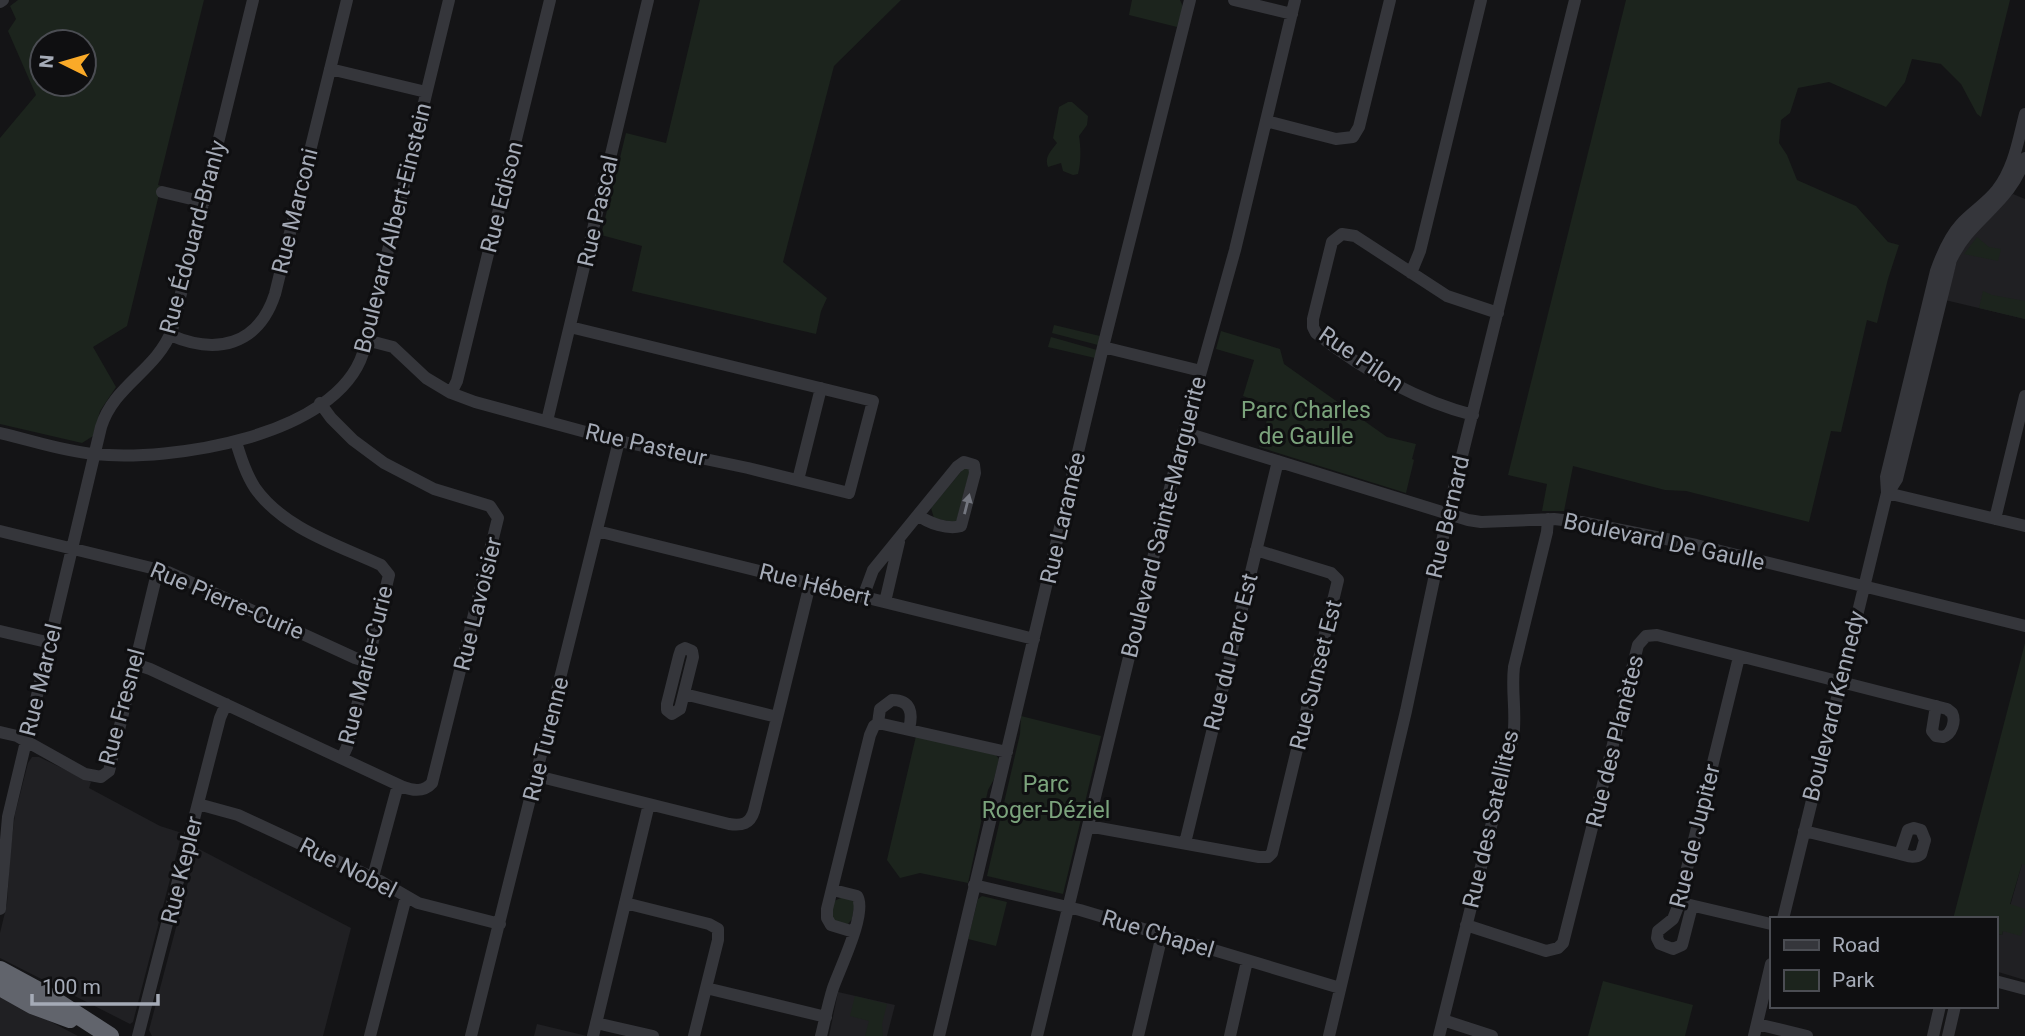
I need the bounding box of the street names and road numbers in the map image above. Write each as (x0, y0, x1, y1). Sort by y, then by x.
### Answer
street label: Boulevard Albert-Einstein (349, 100, 437, 356)
street label: Rue Édouard-Branly (153, 137, 232, 337)
street label: Rue Edison (475, 138, 529, 256)
street label: Rue Marconi (266, 145, 324, 277)
street label: Rue Pascal (572, 153, 624, 269)
street label: Rue Pilon (1314, 321, 1408, 397)
street label: Boulevard Sainte-Marguerite (1116, 373, 1212, 661)
street label: Rue Pasteur (583, 418, 710, 472)
street label: Rue Laramée (1035, 450, 1091, 586)
street label: Rue Bernard (1421, 453, 1475, 581)
street label: Boulevard De Gaulle (1561, 508, 1767, 576)
street label: Rue Lavoisier (448, 534, 508, 674)
street label: Rue Pierre-Curie (146, 556, 308, 646)
street label: Rue Hébert (756, 558, 874, 612)
street label: Rue du Parc Est (1198, 571, 1264, 733)
street label: Rue Marie-Curie (333, 583, 399, 747)
street label: Rue Sunset Est (1284, 597, 1348, 753)
street label: Boulevard Kennedy (1797, 608, 1871, 804)
street label: Rue Marcel (14, 621, 68, 739)
street label: Rue Fresnel (94, 646, 150, 768)
street label: Rue des Planètes (1581, 652, 1649, 830)
street label: Rue Turenne (518, 674, 574, 804)
street label: Rue des Satellites (1457, 727, 1525, 911)
street label: Rue de Jupiter (1664, 761, 1726, 911)
street label: Rue Kepler (156, 813, 208, 926)
street label: Rue Nobel (295, 832, 401, 904)
street label: Rue Chapel (1099, 904, 1217, 964)

